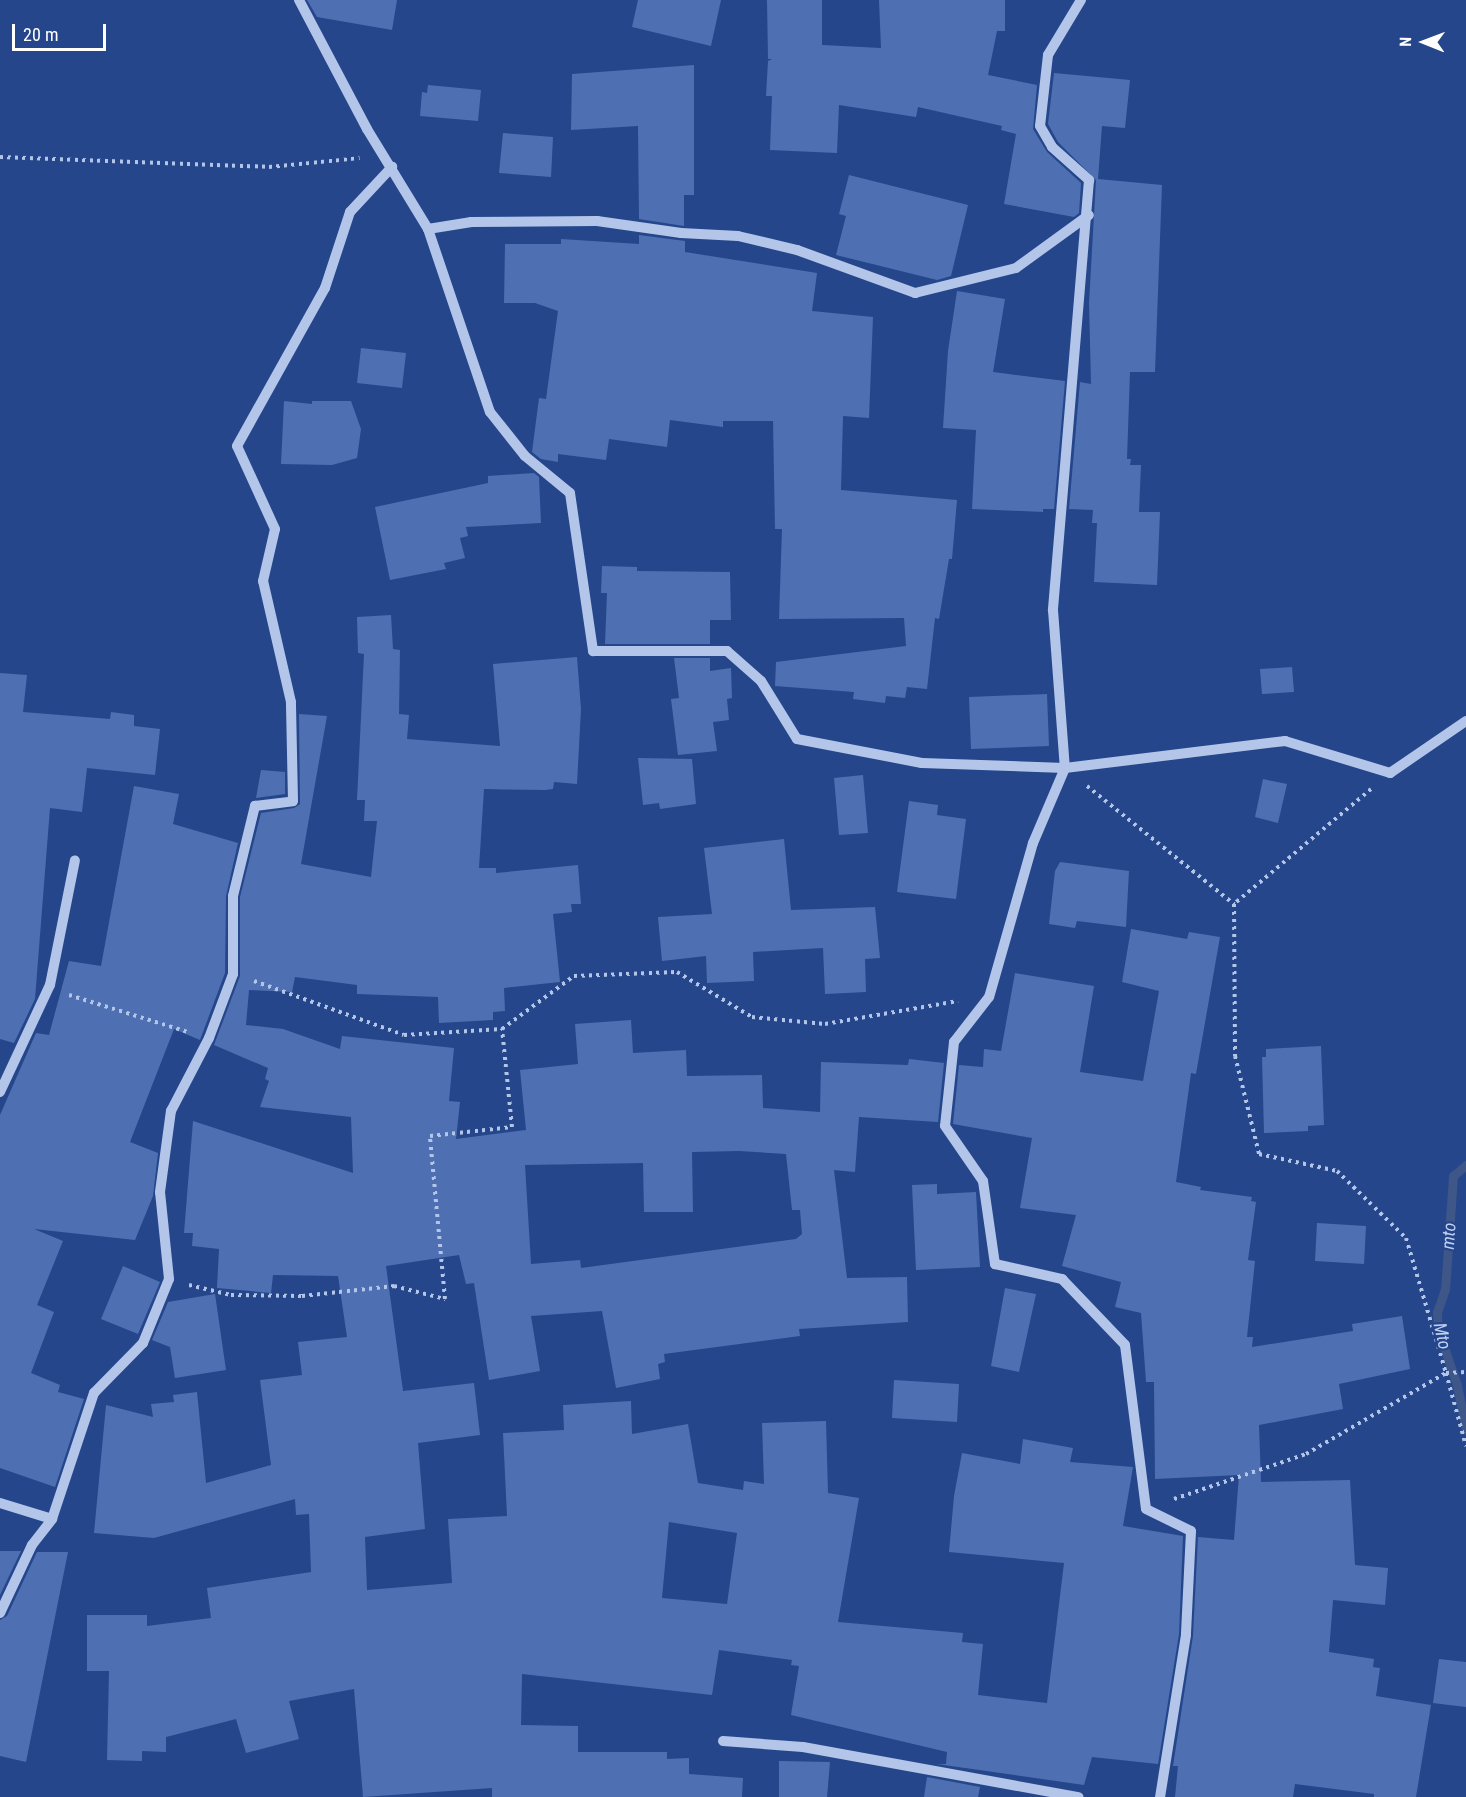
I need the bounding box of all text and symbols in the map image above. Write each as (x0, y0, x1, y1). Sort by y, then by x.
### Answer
scale bar (15, 12, 110, 50)
north arrow (1394, 12, 1454, 72)
text: 20 m (23, 24, 58, 45)
text: N (1396, 37, 1415, 47)
water label: mto (1437, 1222, 1461, 1250)
water label: Mto (1428, 1320, 1456, 1352)

